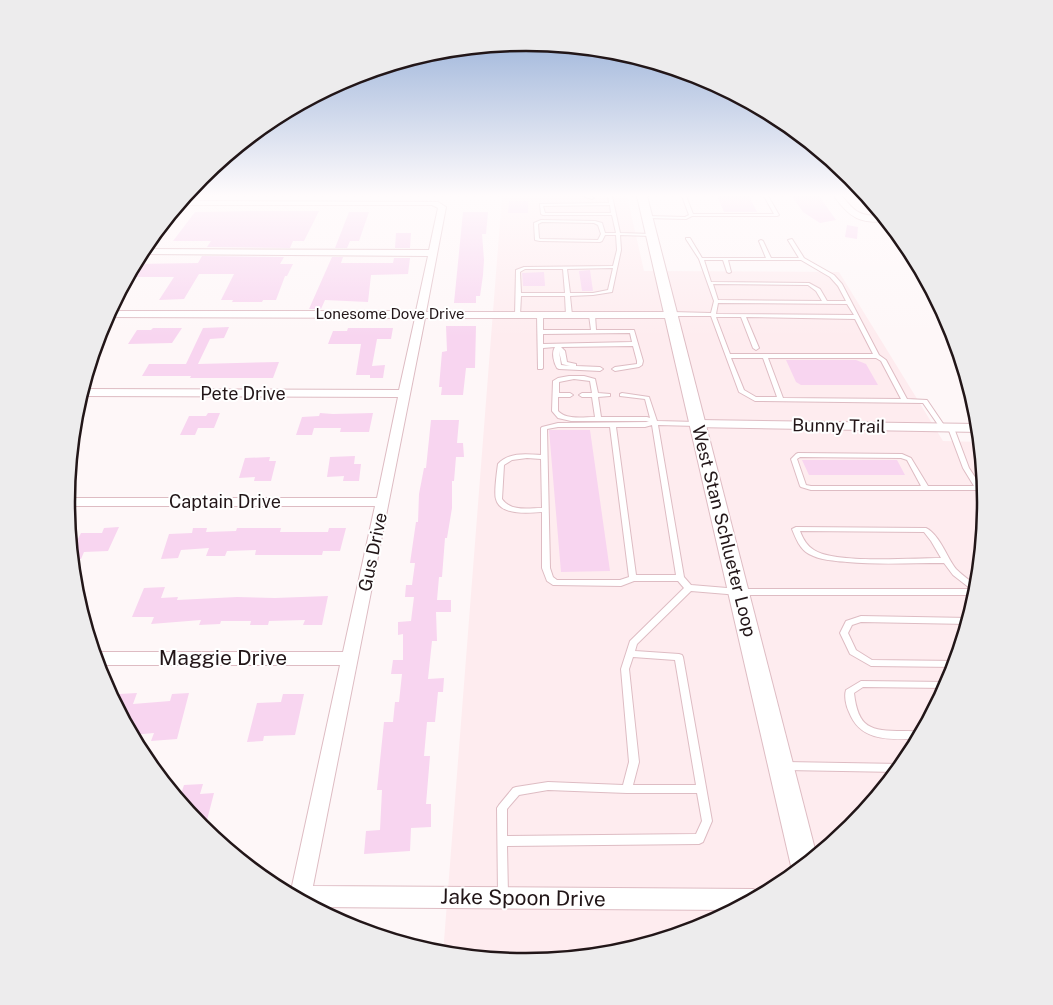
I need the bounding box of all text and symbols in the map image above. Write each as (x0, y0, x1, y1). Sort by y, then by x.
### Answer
street label: Lonesome Dove Drive (315, 305, 465, 322)
street label: Pete Drive (200, 383, 286, 404)
street label: Bunny Trail (792, 414, 886, 437)
street label: West Stan Schlueter Loop (688, 423, 761, 639)
street label: Captain Drive (169, 491, 281, 512)
street label: Gus Drive (354, 511, 391, 593)
street label: Maggie Drive (159, 645, 287, 670)
street label: Jake Spoon Drive (440, 884, 606, 911)

